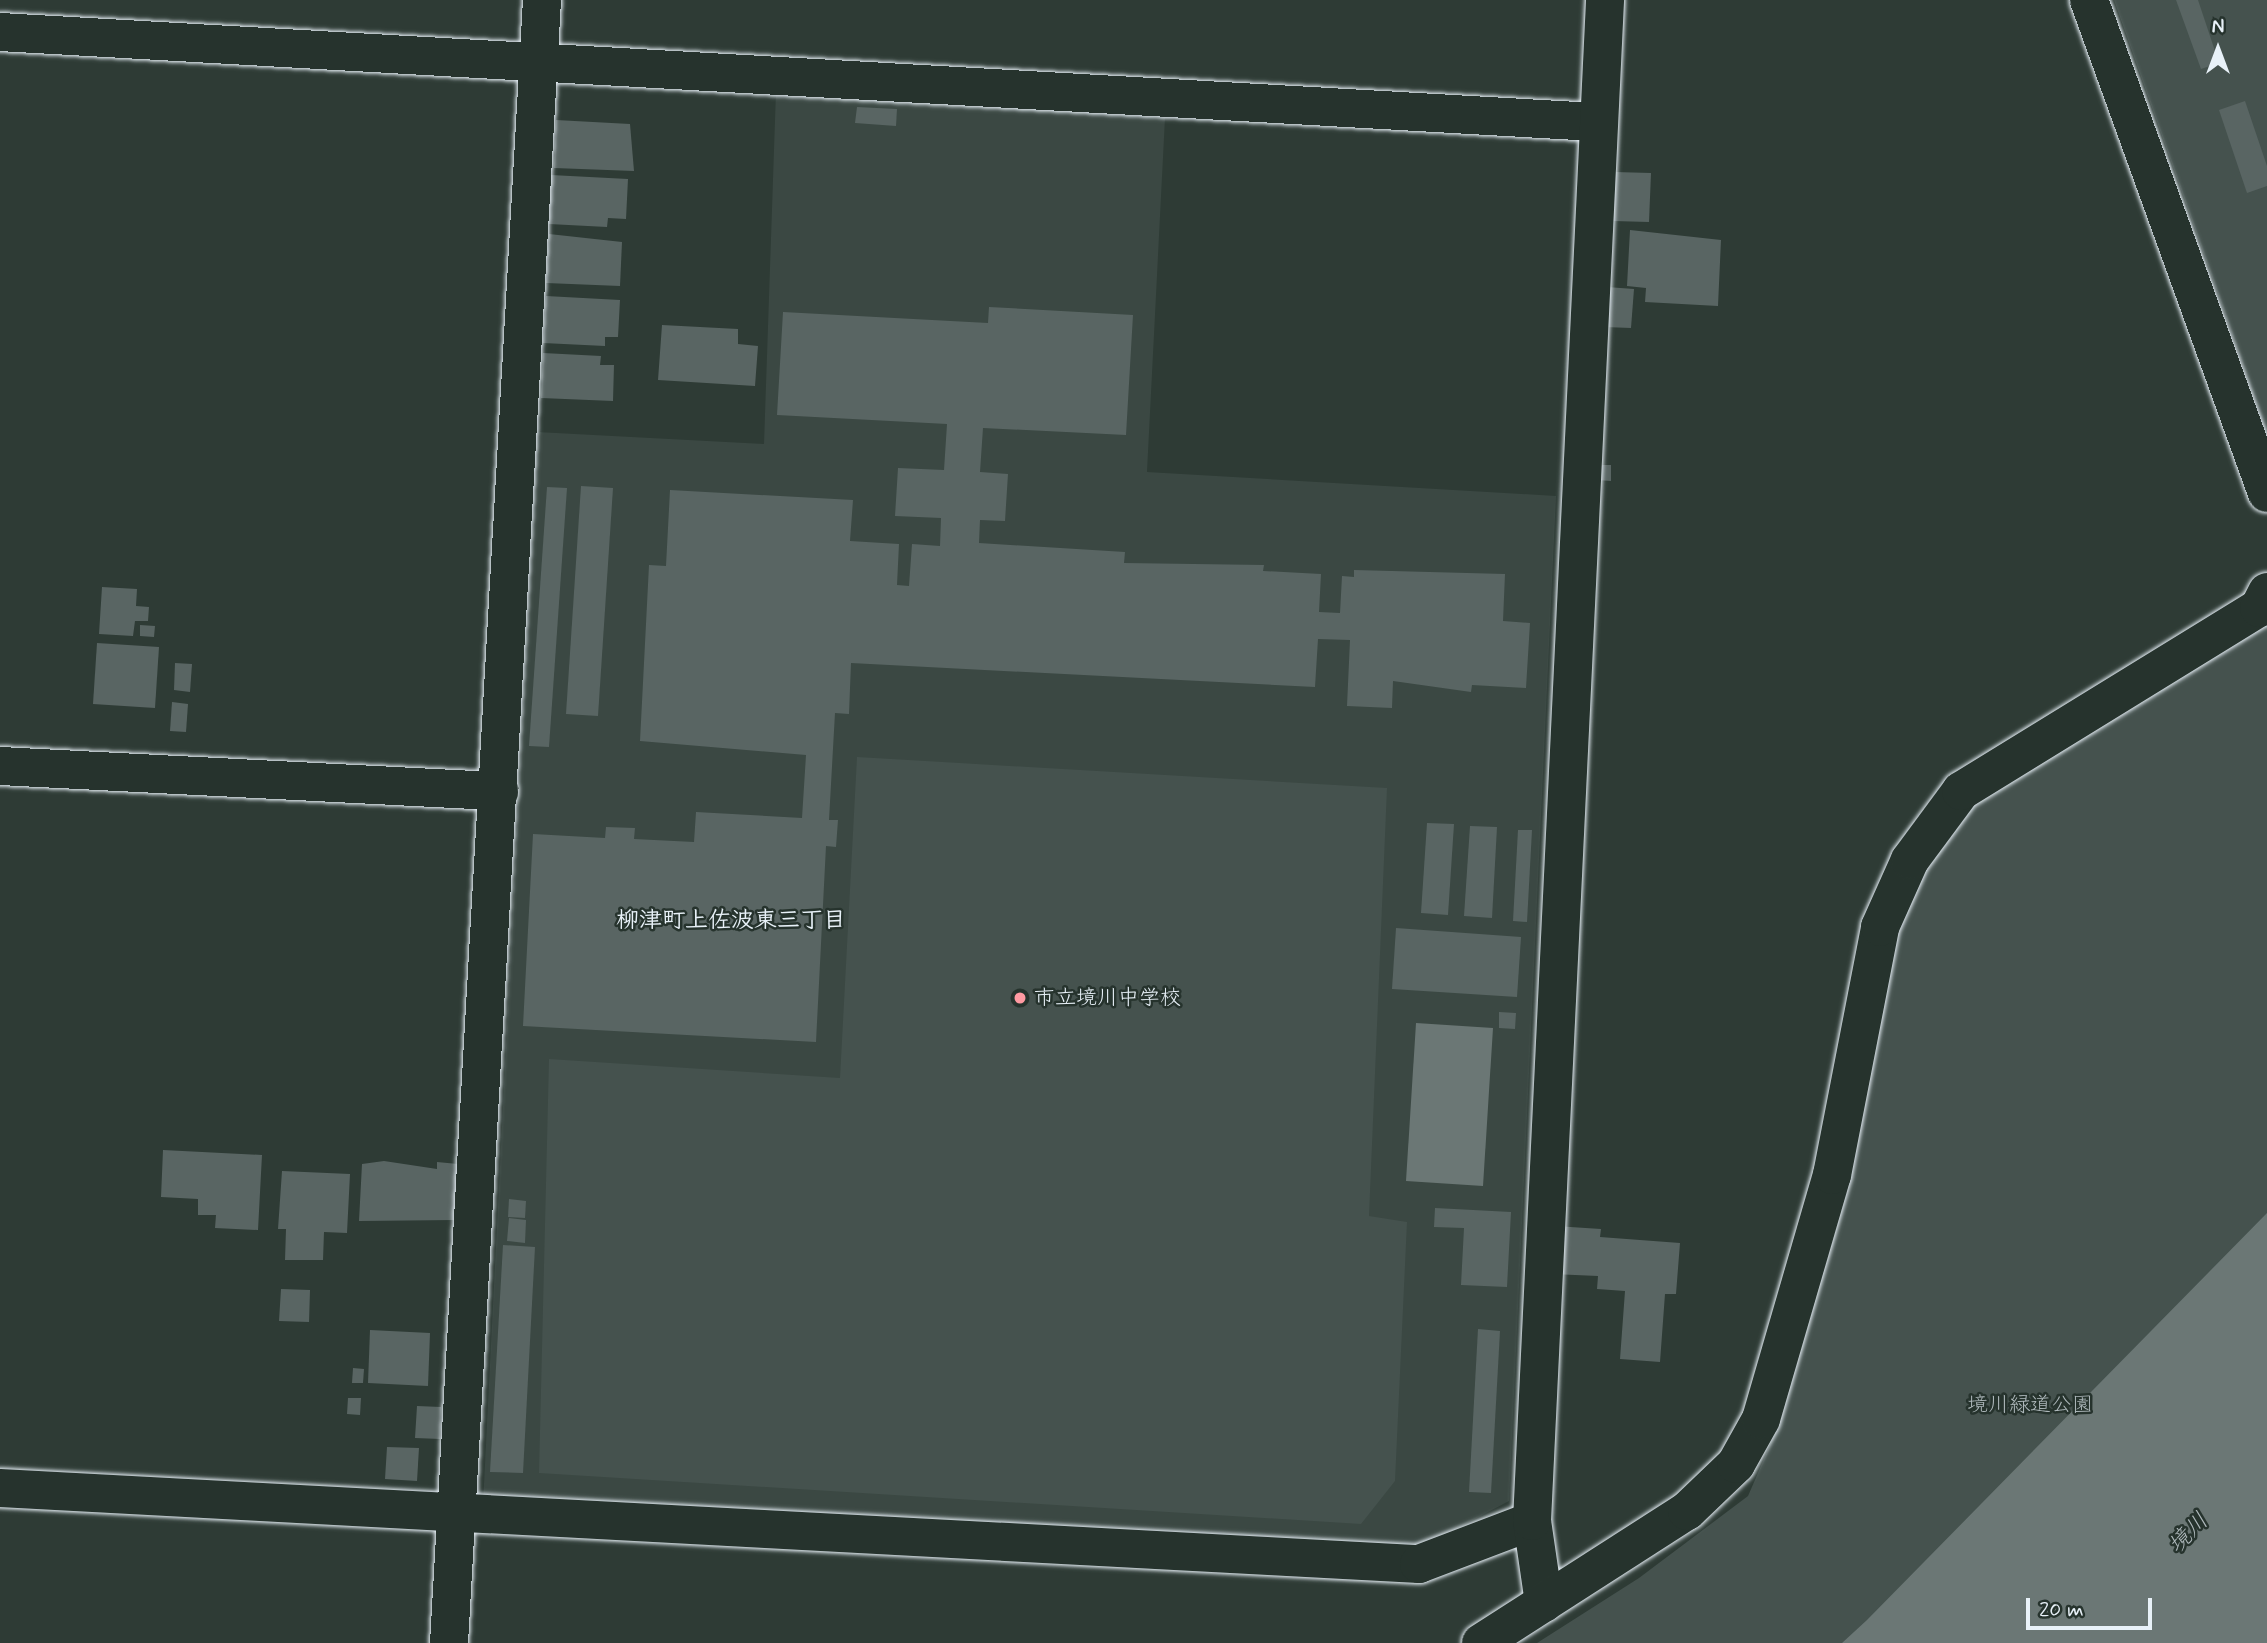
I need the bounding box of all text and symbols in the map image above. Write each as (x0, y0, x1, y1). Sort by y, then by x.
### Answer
north arrow (2183, 14, 2253, 84)
text: N (2212, 15, 2224, 40)
district label: 柳津町上佐波東三丁目 (616, 907, 846, 935)
place label: 市立境川中学校 (1034, 985, 1181, 1011)
marker: 市立境川中学校 (1012, 990, 1028, 1006)
park label: 境川緑道公園 (1967, 1392, 2093, 1418)
water label: 境川 (2163, 1508, 2215, 1560)
scale bar (2029, 1584, 2155, 1628)
text: 20 m (2039, 1596, 2084, 1624)

